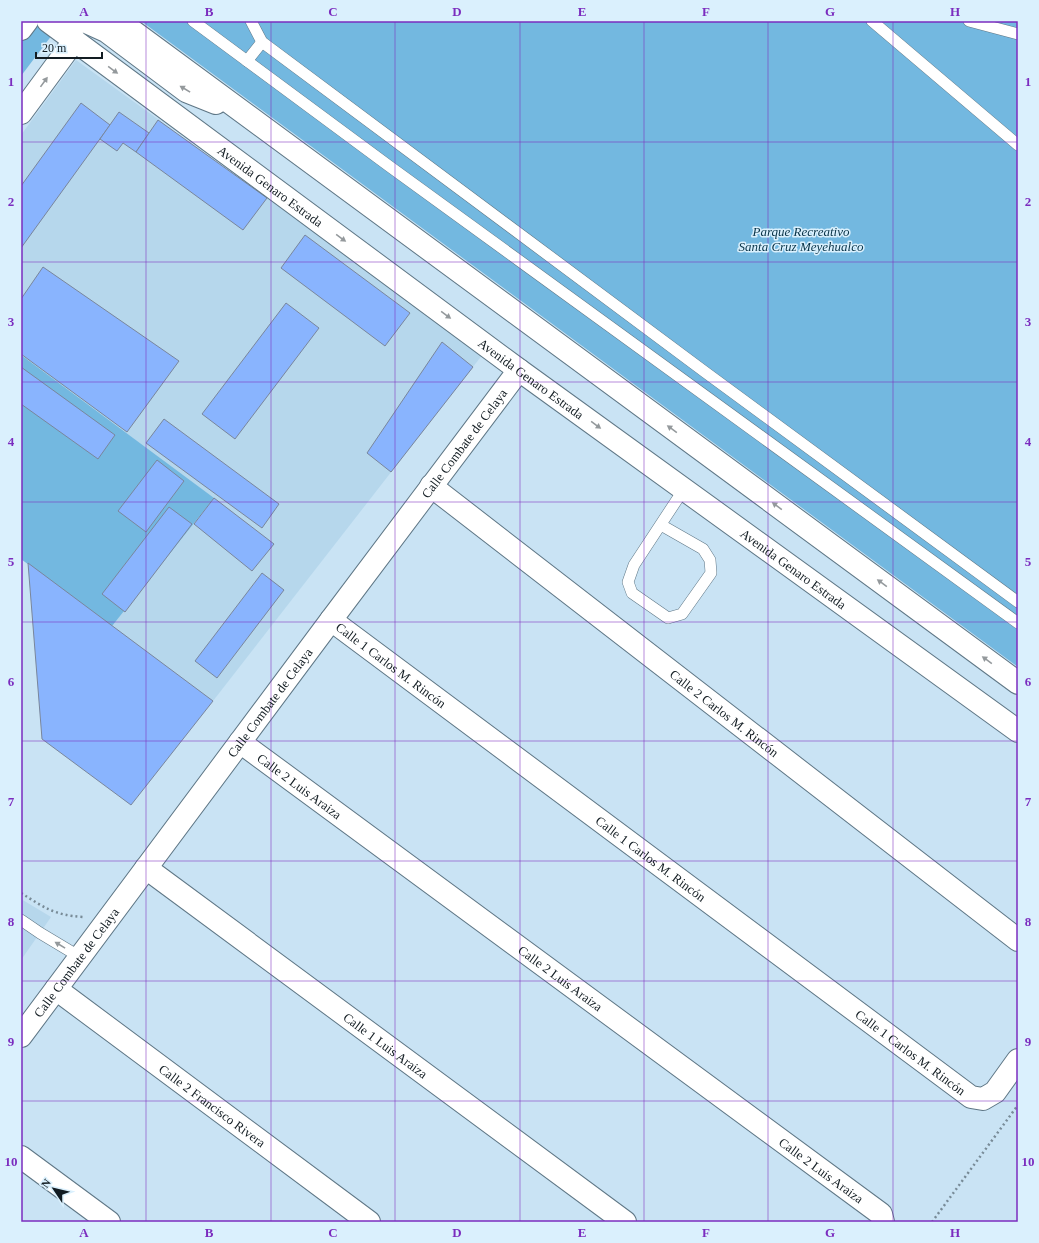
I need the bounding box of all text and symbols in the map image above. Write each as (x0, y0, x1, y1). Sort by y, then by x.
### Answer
text: A (79, 4, 89, 19)
text: B (205, 4, 214, 19)
text: C (328, 4, 338, 19)
text: D (452, 4, 462, 19)
text: E (578, 4, 586, 19)
text: F (702, 4, 710, 19)
text: G (825, 4, 835, 19)
text: H (950, 4, 960, 19)
scale bar (36, 34, 102, 60)
text: 20 m (42, 41, 67, 55)
one-way arrow (107, 65, 118, 74)
text: 1 (8, 74, 14, 89)
text: 1 (1025, 74, 1031, 89)
one-way arrow (40, 77, 48, 87)
one-way arrow (179, 86, 191, 93)
street label: Avenida Genaro Estrada (215, 142, 326, 230)
text: 2 (8, 194, 14, 209)
text: 2 (1025, 194, 1031, 209)
park label: Parque Recreativo Santa Cruz Meyehualco (739, 224, 864, 254)
one-way arrow (336, 234, 347, 242)
one-way arrow (440, 311, 451, 319)
text: 3 (8, 314, 15, 329)
text: 3 (1025, 314, 1032, 329)
street label: Avenida Genaro Estrada (475, 335, 587, 422)
street label: Calle Combate de Celaya (418, 386, 510, 501)
one-way arrow (591, 421, 601, 429)
one-way arrow (667, 425, 678, 433)
text: 4 (8, 434, 15, 449)
text: 4 (1025, 434, 1032, 449)
one-way arrow (772, 502, 782, 510)
street label: Avenida Genaro Estrada (738, 525, 849, 612)
text: 5 (8, 554, 15, 569)
text: 5 (1025, 554, 1032, 569)
one-way arrow (876, 579, 887, 587)
street label: Calle 1 Carlos M. Rincón (333, 619, 449, 711)
street label: Calle Combate de Celaya (224, 645, 315, 760)
one-way arrow (981, 656, 992, 664)
street label: Calle 2 Carlos M. Rincón (667, 666, 782, 760)
text: 6 (8, 674, 15, 689)
text: 6 (1025, 674, 1032, 689)
street label: Calle 2 Luis Araiza (255, 750, 345, 822)
text: 7 (8, 794, 15, 809)
text: 7 (1025, 794, 1032, 809)
street label: Calle 1 Carlos M. Rincón (593, 813, 709, 905)
street label: Calle Combate de Celaya (30, 904, 122, 1020)
text: 8 (8, 914, 15, 929)
text: 8 (1025, 914, 1032, 929)
one-way arrow (54, 941, 66, 948)
street label: Calle 2 Luis Araiza (515, 942, 606, 1014)
street label: Calle 1 Carlos M. Rincón (853, 1006, 969, 1098)
street label: Calle 1 Luis Araiza (341, 1009, 431, 1081)
text: 9 (8, 1034, 15, 1049)
text: 9 (1025, 1034, 1032, 1049)
street label: Calle 2 Francisco Rivera (156, 1061, 269, 1150)
street label: Calle 2 Luis Araiza (776, 1134, 867, 1206)
text: 10 (5, 1154, 18, 1169)
text: 10 (1022, 1154, 1035, 1169)
north arrow (34, 1169, 74, 1209)
text: N (39, 1177, 53, 1190)
text: A (79, 1225, 89, 1240)
text: B (205, 1225, 214, 1240)
text: C (328, 1225, 338, 1240)
text: D (452, 1225, 462, 1240)
text: E (578, 1225, 586, 1240)
text: F (702, 1225, 710, 1240)
text: G (825, 1225, 835, 1240)
text: H (950, 1225, 960, 1240)

